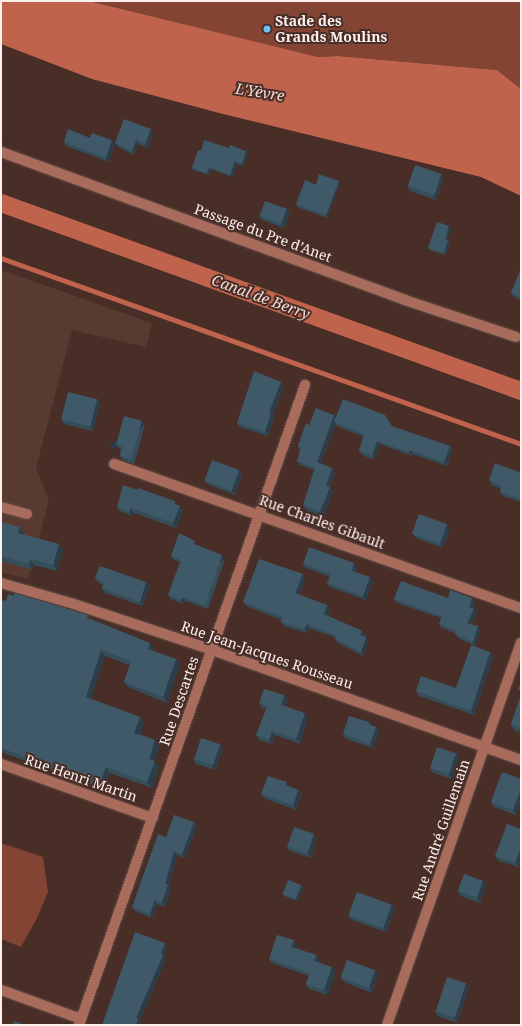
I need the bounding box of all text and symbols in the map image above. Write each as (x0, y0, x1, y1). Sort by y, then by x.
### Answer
place label: Stade des Grands Moulins (275, 13, 387, 46)
marker: Stade des Grands Moulins (262, 24, 272, 34)
water label: L'Yèvre (234, 79, 286, 105)
street label: Passage du Pre d’Anet (192, 200, 334, 266)
water label: Canal de Berry (209, 271, 313, 323)
street label: Rue Charles Gibault (257, 492, 387, 552)
street label: Rue Jean-Jacques Rousseau (179, 618, 355, 692)
street label: Rue Descartes (156, 654, 202, 748)
street label: Rue Henri Martin (23, 751, 139, 805)
street label: Rue André Guillemain (409, 757, 473, 903)

